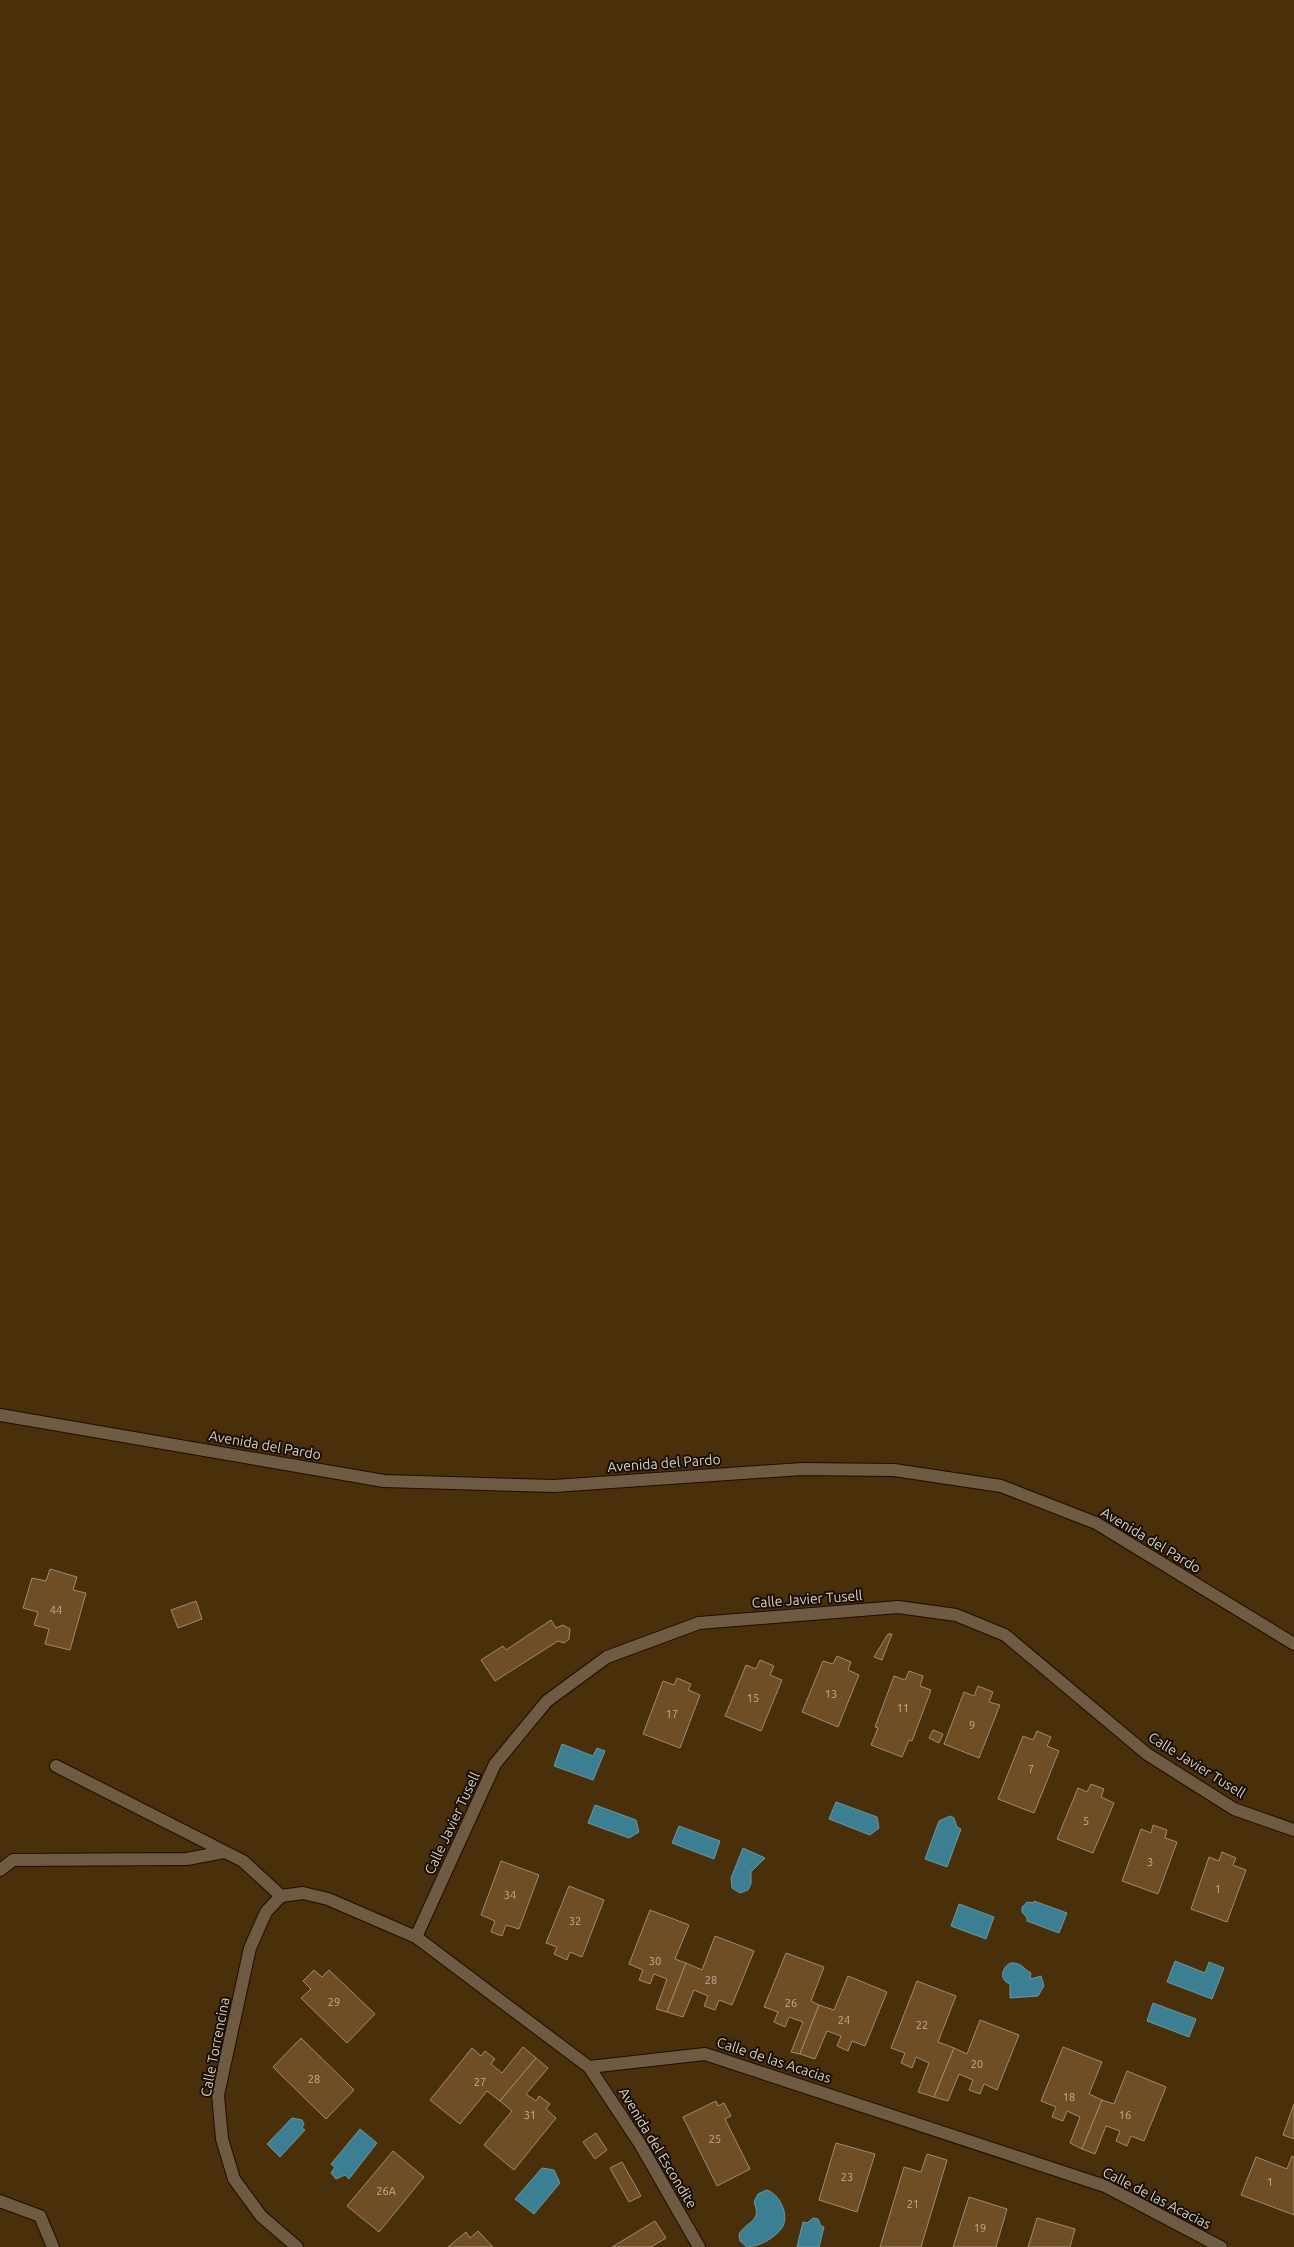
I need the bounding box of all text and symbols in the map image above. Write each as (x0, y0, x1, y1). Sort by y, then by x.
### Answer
street label: Avenida del Pardo (208, 1427, 322, 1463)
street label: Avenida del Pardo (607, 1451, 721, 1475)
street label: Avenida del Pardo (1098, 1504, 1204, 1576)
street label: Calle Javier Tusell (751, 1587, 863, 1611)
house number: 44 (50, 1604, 62, 1616)
house number: 13 (825, 1688, 837, 1700)
house number: 15 (747, 1692, 759, 1704)
house number: 11 (897, 1702, 909, 1714)
house number: 17 (666, 1708, 678, 1720)
house number: 9 (969, 1719, 975, 1731)
street label: Calle Javier Tusell (1146, 1729, 1249, 1801)
house number: 7 (1028, 1763, 1034, 1775)
street label: Calle Javier Tusell (421, 1769, 483, 1877)
house number: 5 (1083, 1815, 1089, 1827)
house number: 3 (1147, 1856, 1153, 1868)
house number: 1 (1215, 1883, 1221, 1895)
house number: 34 (504, 1889, 516, 1901)
house number: 32 (569, 1915, 581, 1927)
house number: 30 (649, 1955, 661, 1967)
house number: 28 (705, 1974, 717, 1986)
street label: Calle Torrencina (198, 1996, 232, 2098)
house number: 29 (328, 1996, 340, 2008)
house number: 26 (785, 1997, 797, 2009)
house number: 24 (838, 2014, 850, 2026)
house number: 22 (916, 2019, 928, 2031)
street label: Calle de las Acacias (715, 2034, 833, 2086)
house number: 20 (971, 2058, 983, 2070)
house number: 28 (308, 2073, 320, 2085)
house number: 27 (474, 2076, 486, 2088)
street label: Avenida del Escondite (616, 2085, 700, 2211)
house number: 18 (1063, 2091, 1075, 2103)
house number: 31 (524, 2109, 536, 2121)
house number: 16 (1119, 2109, 1131, 2121)
house number: 25 (709, 2133, 721, 2145)
street label: Calle de las Acacias (1100, 2164, 1214, 2232)
house number: 23 (841, 2171, 853, 2183)
house number: 1 (1267, 2176, 1273, 2188)
house number: 26A (376, 2185, 397, 2197)
house number: 21 (907, 2198, 919, 2210)
house number: 19 (974, 2222, 986, 2234)

